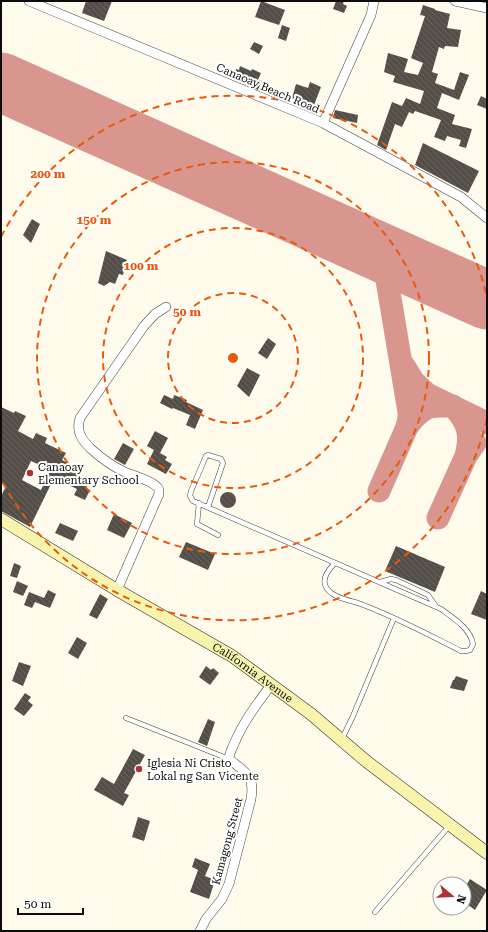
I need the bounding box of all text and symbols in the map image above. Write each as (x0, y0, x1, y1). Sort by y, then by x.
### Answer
street label: Canaoay Beach Road (214, 61, 321, 116)
text: 200 m (31, 167, 66, 181)
text: 150 m (77, 213, 112, 227)
text: 100 m (124, 259, 159, 273)
text: 50 m (173, 305, 201, 319)
centre of rings (226, 351, 240, 365)
place label: Canaoay Elementary School (38, 461, 139, 487)
marker: Canaoay Elementary School (25, 468, 35, 478)
street label: California Avenue (210, 640, 295, 705)
place label: Iglesia Ni Cristo Lokal ng San Vicente (147, 757, 259, 783)
marker: Iglesia Ni Cristo Lokal ng San Vicente (134, 764, 144, 774)
street label: Kamagong Street (210, 796, 245, 886)
north arrow (432, 876, 472, 916)
scale bar (18, 890, 83, 916)
text: N (453, 893, 469, 906)
text: 50 m (24, 897, 51, 911)

